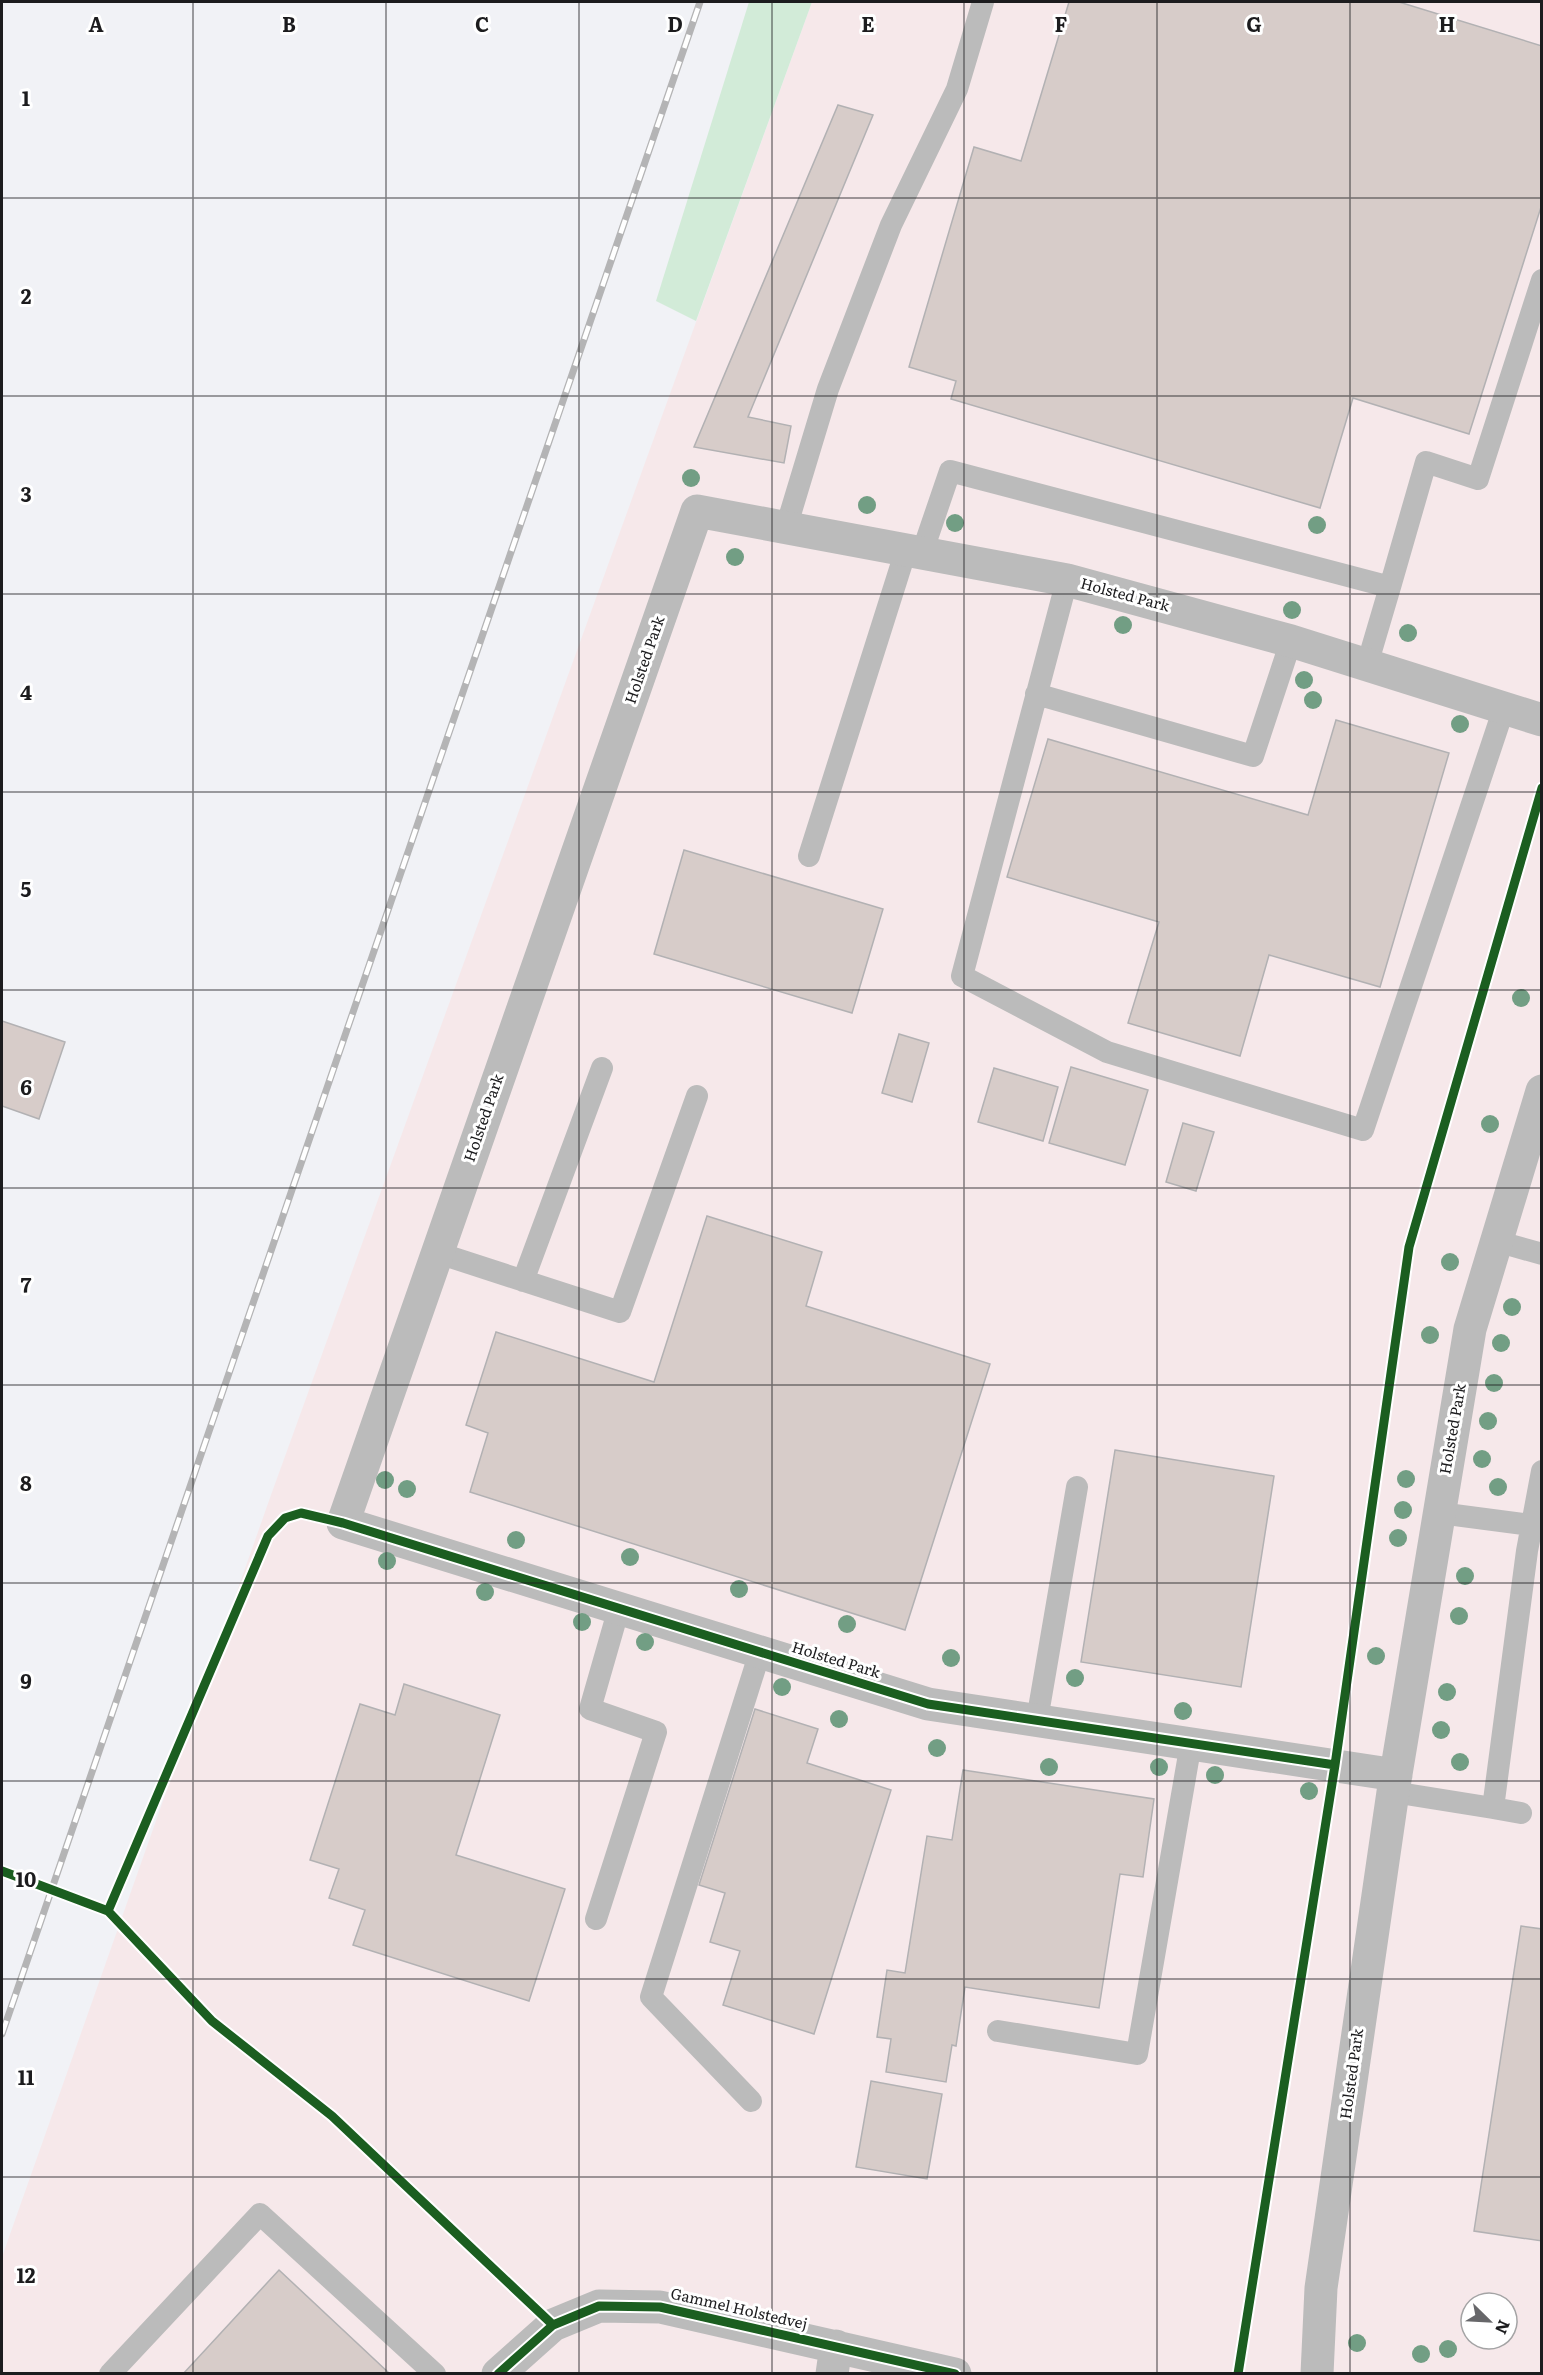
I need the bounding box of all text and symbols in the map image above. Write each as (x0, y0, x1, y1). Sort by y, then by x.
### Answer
text: A (88, 8, 104, 38)
text: B (282, 8, 296, 38)
text: C (475, 8, 489, 38)
text: D (667, 8, 683, 38)
text: E (861, 8, 875, 38)
text: F (1055, 8, 1068, 38)
text: G (1246, 8, 1262, 38)
text: H (1439, 8, 1455, 38)
text: 1 (22, 82, 30, 112)
text: 2 (21, 280, 32, 310)
text: 3 (20, 478, 32, 508)
street label: Holsted Park (1078, 571, 1173, 617)
street label: Holsted Park (618, 612, 670, 707)
text: 4 (20, 676, 32, 706)
text: 5 (21, 873, 32, 903)
street label: Holsted Park (457, 1070, 509, 1165)
text: 6 (20, 1071, 32, 1101)
text: 7 (21, 1269, 32, 1299)
street label: Holsted Park (1432, 1381, 1471, 1476)
text: 8 (20, 1467, 32, 1497)
street label: Holsted Park (789, 1634, 884, 1683)
text: 9 (20, 1665, 32, 1695)
text: 10 (16, 1863, 36, 1893)
street label: Holsted Park (1333, 2026, 1368, 2121)
text: 11 (18, 2061, 34, 2091)
text: 12 (16, 2259, 36, 2289)
street label: Gammel Holstedvej (669, 2281, 810, 2334)
north arrow (1459, 2291, 1519, 2351)
text: N (1490, 2316, 1517, 2339)

